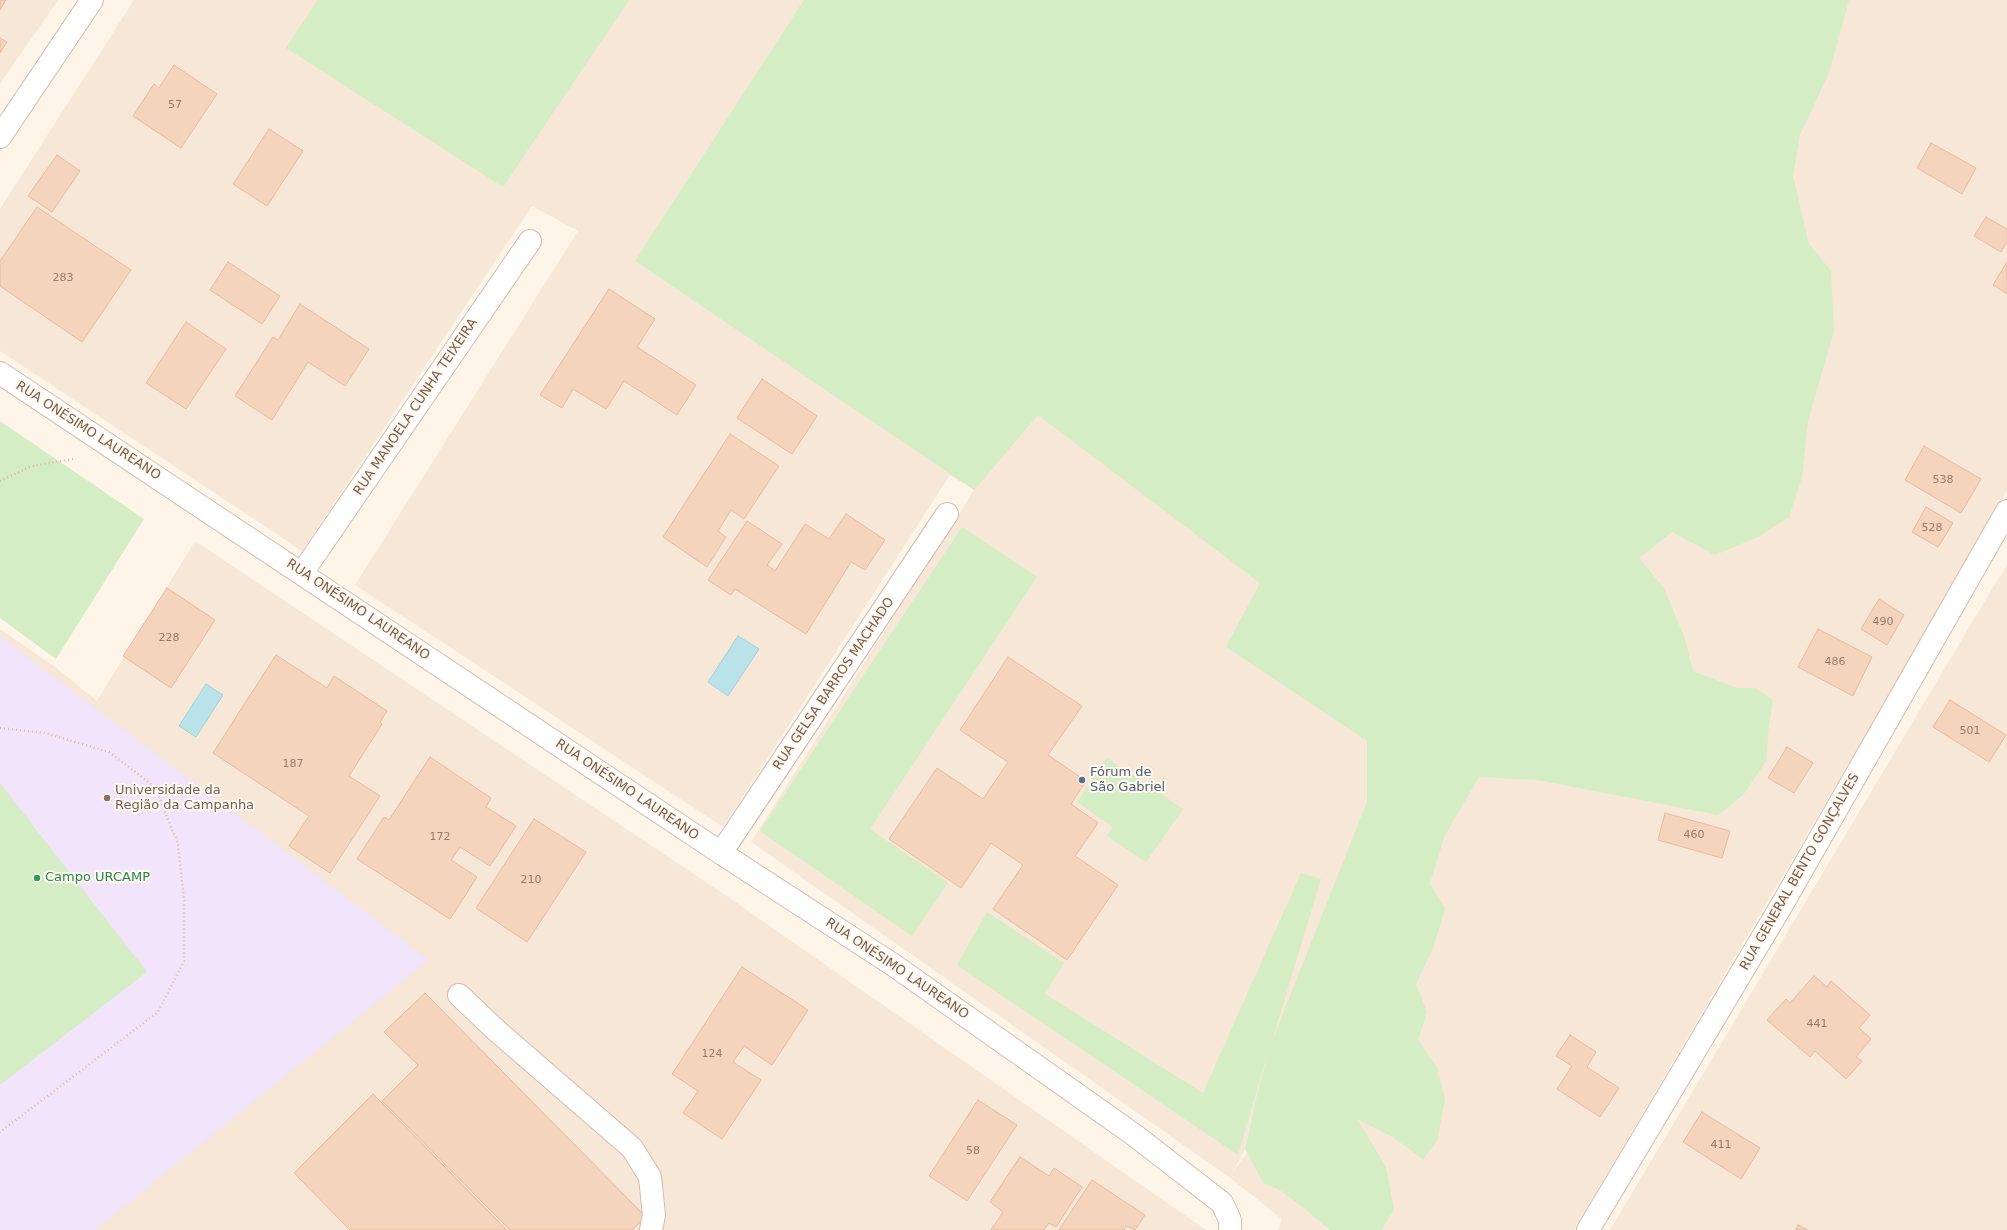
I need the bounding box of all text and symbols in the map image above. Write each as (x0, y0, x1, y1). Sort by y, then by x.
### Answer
house number: 57 (168, 98, 182, 112)
house number: 283 (53, 271, 73, 285)
street label: RUA MANOELA CUNHA TEIXEIRA (351, 316, 481, 498)
street label: RUA ONÉSIMO LAUREANO (13, 378, 163, 484)
house number: 538 (1933, 473, 1953, 487)
house number: 528 (1922, 521, 1942, 535)
street label: RUA ONÉSIMO LAUREANO (283, 556, 433, 664)
street label: RUA GELSA BARROS MACHADO (770, 595, 898, 773)
house number: 490 (1873, 615, 1893, 629)
house number: 228 (159, 631, 179, 645)
house number: 486 (1825, 655, 1845, 669)
house number: 501 (1960, 724, 1980, 738)
street label: RUA ONÉSIMO LAUREANO (552, 736, 702, 844)
house number: 187 (283, 757, 303, 771)
place label: Fórum de São Gabriel (1090, 765, 1165, 796)
street label: RUA GENERAL BENTO GONÇALVES (1737, 771, 1863, 973)
marker: Fórum de São Gabriel (1077, 775, 1087, 785)
place label: Universidade da Região da Campanha (115, 783, 254, 814)
marker: Universidade da Região da Campanha (102, 793, 112, 803)
house number: 460 (1684, 828, 1704, 842)
house number: 172 (430, 830, 450, 844)
place label: Campo URCAMP (45, 870, 150, 886)
marker: Campo URCAMP (32, 873, 42, 883)
house number: 210 (521, 873, 541, 887)
street label: RUA ONÉSIMO LAUREANO (822, 915, 972, 1023)
house number: 441 (1807, 1017, 1827, 1031)
house number: 124 (702, 1047, 722, 1061)
house number: 411 (1711, 1138, 1731, 1152)
house number: 58 (966, 1144, 980, 1158)

